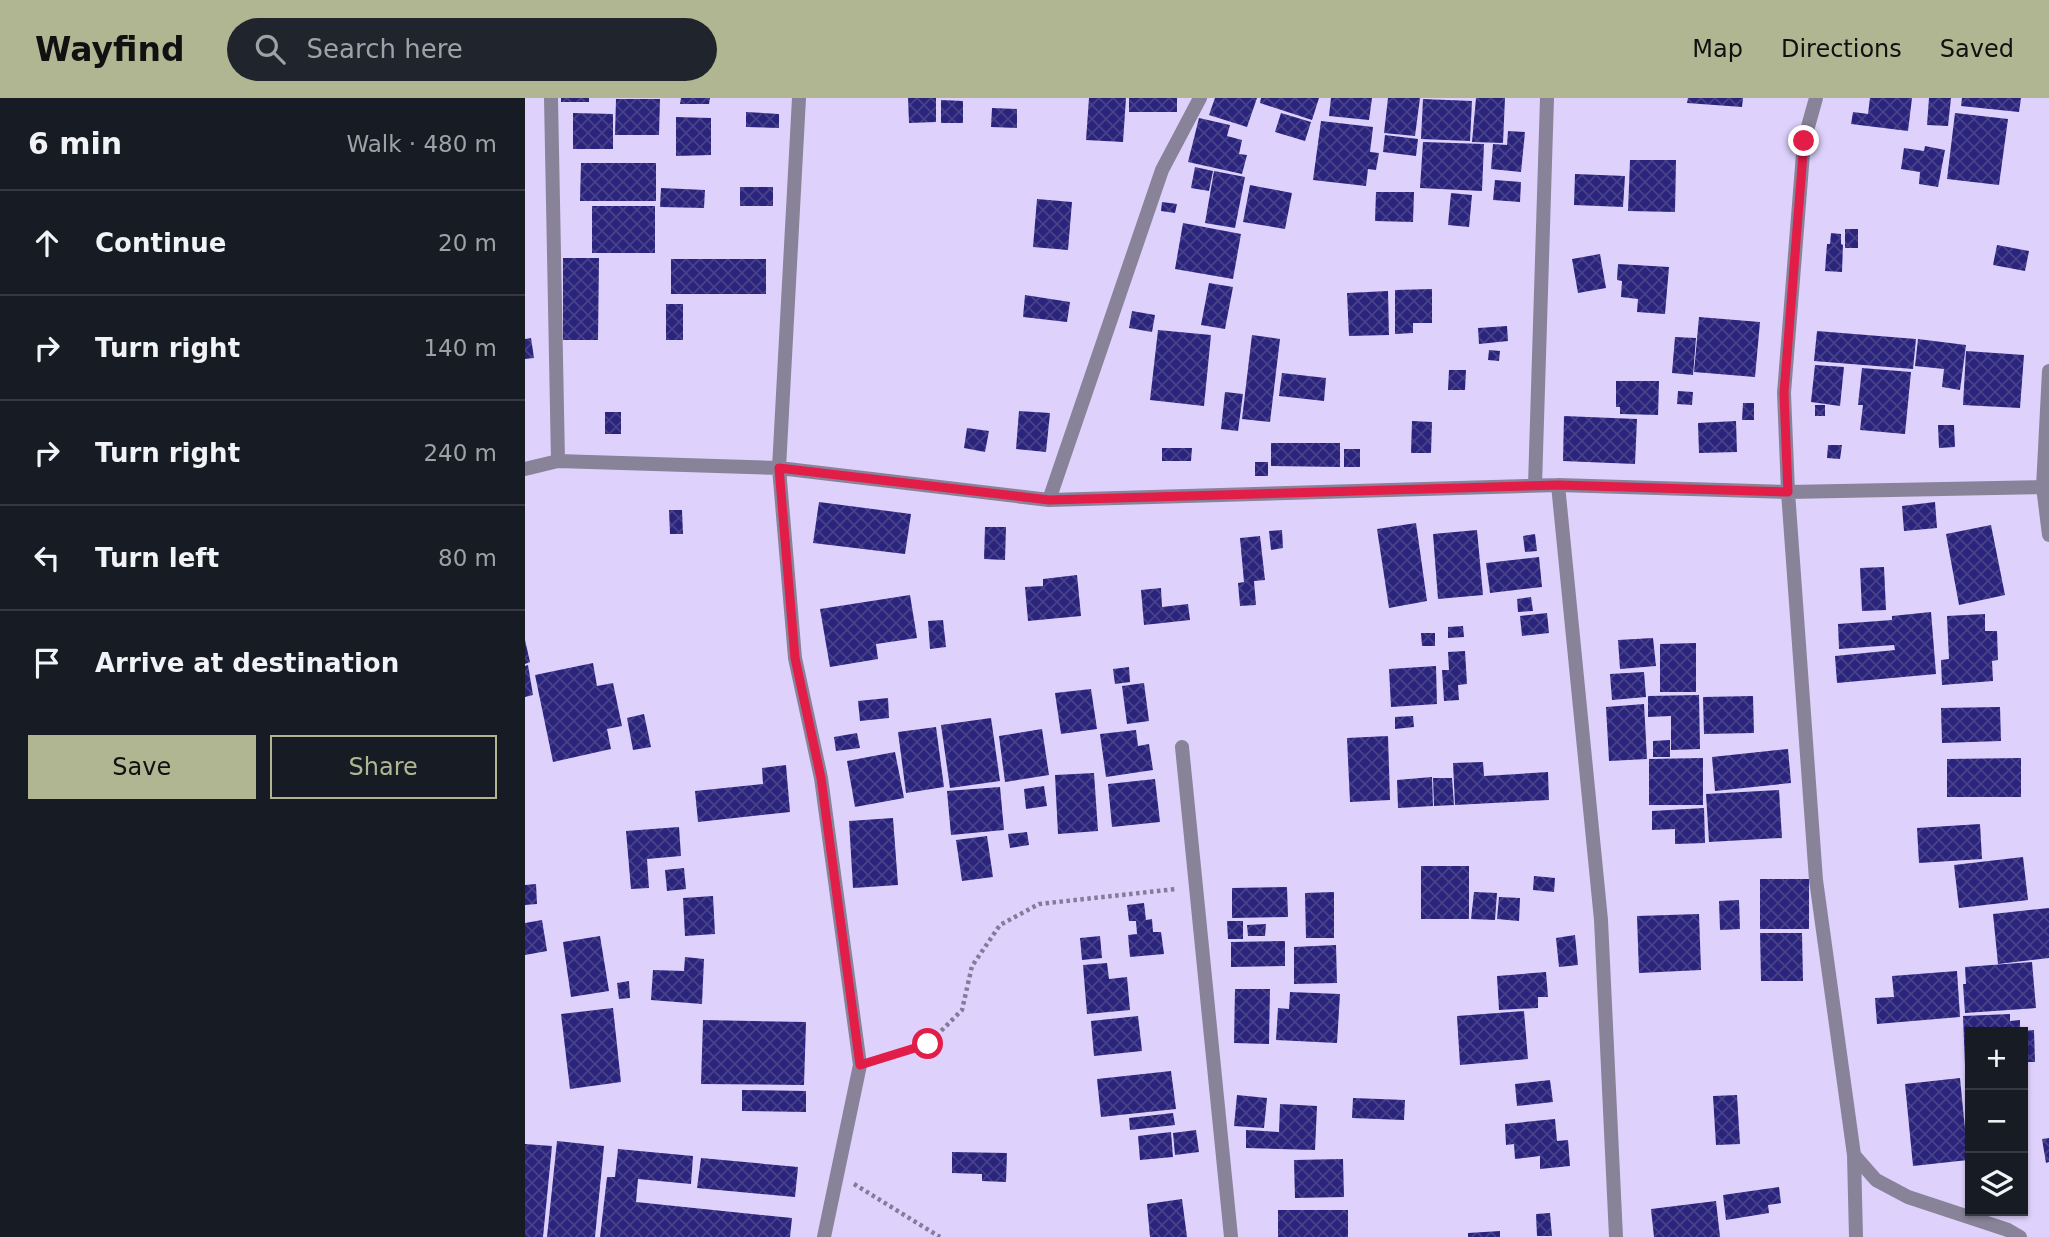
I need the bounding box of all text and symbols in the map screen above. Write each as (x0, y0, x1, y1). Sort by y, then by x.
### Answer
search box (227, 18, 717, 81)
text: Wayfind (35, 30, 185, 69)
icon: search (251, 30, 289, 68)
text: Search here (307, 34, 463, 64)
text: Map (1692, 35, 1743, 63)
text: Directions (1781, 35, 1902, 63)
text: Saved (1940, 35, 2014, 63)
route end (1788, 125, 1819, 156)
text: 6 min (28, 126, 122, 161)
text: Walk · 480 m (346, 131, 497, 157)
icon: ahead (28, 224, 66, 262)
text: Continue (95, 228, 226, 258)
text: 20 m (438, 230, 497, 256)
icon: right (28, 329, 66, 367)
text: Turn right (95, 333, 240, 363)
text: 140 m (423, 335, 497, 361)
icon: right (28, 434, 66, 472)
text: Turn right (95, 438, 240, 468)
text: 240 m (423, 440, 497, 466)
icon: left (28, 539, 66, 577)
text: Turn left (95, 543, 219, 573)
text: 80 m (438, 545, 497, 571)
icon: arrive (28, 644, 66, 682)
text: Arrive at destination (95, 648, 399, 678)
button: Save (28, 735, 256, 799)
button: Share (270, 735, 497, 799)
map controls (1965, 1027, 2028, 1216)
button: + (1965, 1027, 2028, 1090)
route start (912, 1028, 943, 1059)
button: − (1965, 1090, 2028, 1153)
button: layers (1965, 1153, 2028, 1216)

